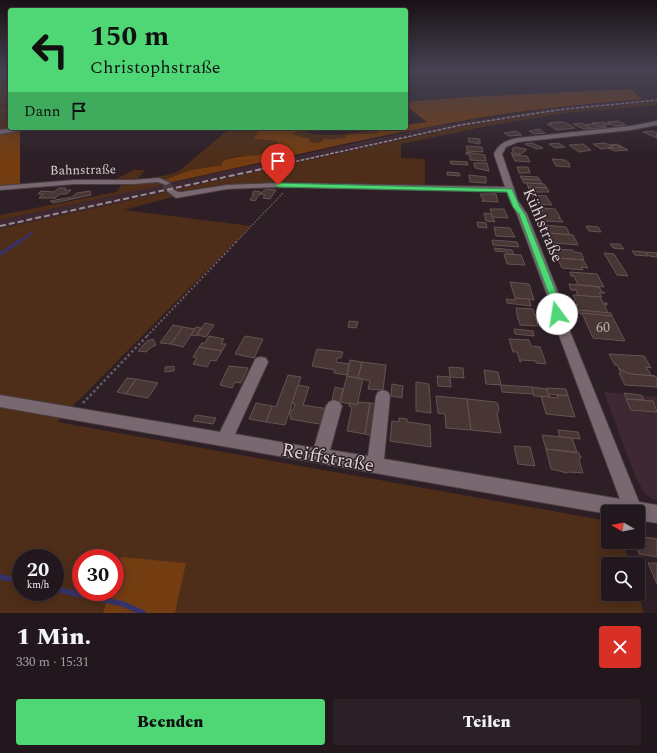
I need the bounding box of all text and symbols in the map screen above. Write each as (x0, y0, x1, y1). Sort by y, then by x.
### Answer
text: 150 m (90, 15, 169, 58)
icon: left (24, 24, 76, 76)
text: Christophstraße (90, 54, 221, 81)
text: Dann (24, 100, 60, 123)
icon: arrive (68, 100, 90, 122)
pin (261, 144, 295, 185)
icon: arrive (267, 150, 289, 172)
street label: Bahnstraße (50, 159, 116, 181)
street label: Kühlstraße (517, 184, 569, 266)
position arrow (536, 293, 578, 335)
house number: 60 (596, 317, 610, 338)
street label: Reiffstraße (280, 436, 376, 480)
north arrow (601, 505, 645, 549)
map controls (601, 505, 645, 601)
speed limit sign: 30 (72, 549, 124, 601)
text: 20 (27, 555, 49, 585)
button: search (601, 557, 645, 601)
text: km/h (27, 577, 49, 593)
text: 1 Min. (16, 619, 91, 655)
button: close (599, 626, 641, 668)
text: 330 m · 15:31 (16, 652, 89, 672)
button: Beenden (16, 699, 325, 745)
button: Teilen (333, 699, 641, 745)

